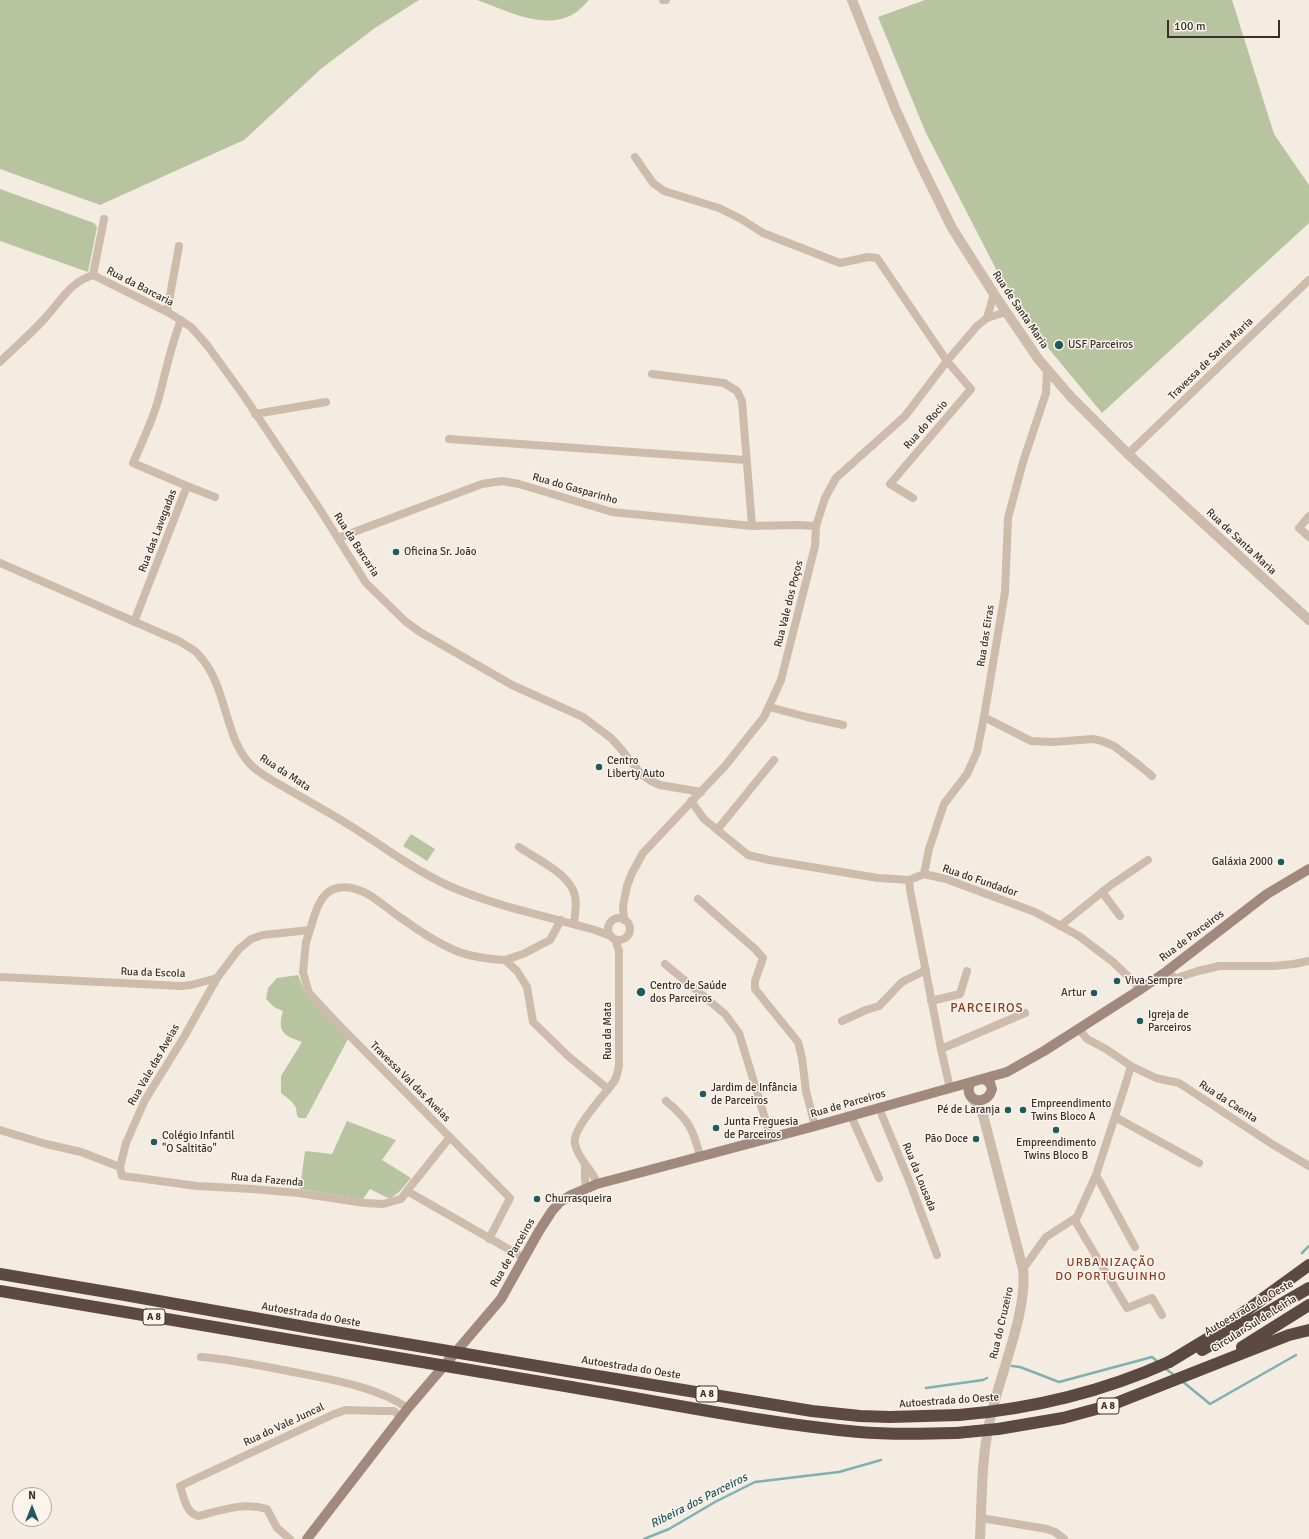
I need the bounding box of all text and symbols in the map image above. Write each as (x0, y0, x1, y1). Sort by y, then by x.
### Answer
scale bar (1169, 12, 1282, 38)
text: 100 m (1174, 19, 1206, 34)
street label: Rua da Barcaria (104, 264, 176, 310)
street label: Rua de Santa Maria (989, 269, 1051, 351)
street label: Travessa de Santa Maria (1166, 315, 1256, 403)
place label: USF Parceiros (1068, 338, 1133, 352)
marker: USF Parceiros (1053, 339, 1065, 351)
street label: Rua do Rocio (901, 398, 951, 452)
street label: Rua do Gasparinho (531, 471, 619, 507)
street label: Rua das Lavegadas (136, 488, 180, 574)
street label: Rua de Santa Maria (1203, 506, 1279, 578)
street label: Rua da Barcaria (330, 510, 382, 580)
place label: Oficina Sr. João (404, 545, 477, 559)
marker: Oficina Sr. João (391, 547, 401, 557)
street label: Rua Vale dos Poços (772, 559, 806, 649)
street label: Rua das Eiras (975, 604, 997, 668)
street label: Rua da Mata (257, 752, 313, 794)
place label: Centro Liberty Auto (607, 754, 665, 780)
marker: Centro Liberty Auto (594, 762, 604, 772)
place label: Galáxia 2000 (1212, 855, 1273, 869)
marker: Galáxia 2000 (1276, 857, 1286, 867)
street label: Rua do Fundador (941, 862, 1019, 900)
street label: Rua de Parceiros (1157, 907, 1227, 965)
street label: Rua da Escola (120, 965, 186, 981)
place label: Viva Sempre (1125, 974, 1183, 988)
marker: Viva Sempre (1112, 976, 1122, 986)
place label: Centro de Saúde dos Parceiros (650, 979, 727, 1005)
marker: Centro de Saúde dos Parceiros (635, 986, 647, 998)
place label: Artur (1061, 986, 1086, 1000)
marker: Artur (1089, 988, 1099, 998)
district label: PARCEIROS (950, 1001, 1024, 1017)
street label: Rua da Mata (601, 1002, 615, 1060)
place label: Igreja de Parceiros (1148, 1008, 1191, 1034)
marker: Igreja de Parceiros (1135, 1016, 1145, 1026)
street label: Rua Vale das Aveias (125, 1022, 183, 1108)
street label: Travessa Val das Aveias (367, 1039, 453, 1125)
street label: Rua da Caenta (1196, 1078, 1260, 1126)
place label: Jardim de Infância de Parceiros (711, 1081, 797, 1107)
street label: Rua de Parceiros (809, 1087, 887, 1121)
marker: Jardim de Infância de Parceiros (698, 1089, 708, 1099)
place label: Empreendimento Twins Bloco A (1031, 1097, 1111, 1123)
place label: Pé de Laranja (937, 1103, 1000, 1117)
marker: Pé de Laranja (1003, 1105, 1013, 1115)
marker: Empreendimento Twins Bloco A (1018, 1105, 1028, 1115)
place label: Junta Freguesia de Parceiros (724, 1115, 798, 1141)
marker: Junta Freguesia de Parceiros (711, 1123, 721, 1133)
marker: Empreendimento Twins Bloco B (1051, 1125, 1061, 1135)
place label: Colégio Infantil "O Saltitão" (162, 1129, 234, 1155)
place label: Pão Doce (925, 1132, 968, 1146)
marker: Pão Doce (971, 1134, 981, 1144)
place label: Empreendimento Twins Bloco B (1016, 1136, 1096, 1162)
marker: Colégio Infantil "O Saltitão" (149, 1137, 159, 1147)
street label: Rua da Lousada (899, 1141, 939, 1213)
street label: Rua da Fazenda (230, 1170, 304, 1190)
place label: Churrasqueira (545, 1192, 612, 1206)
marker: Churrasqueira (532, 1194, 542, 1204)
street label: Rua de Parceiros (488, 1216, 538, 1290)
district label: URBANIZAÇÃO DO PORTUGUINHO (1055, 1256, 1167, 1284)
street label: Autoestrada do Oeste (1202, 1277, 1296, 1339)
street label: Rua do Cruzeiro (987, 1286, 1017, 1360)
street label: Circular Sul de Leiria (1209, 1292, 1299, 1356)
street label: Autoestrada do Oeste (260, 1300, 362, 1330)
road number: A 8 (143, 1309, 165, 1325)
street label: Autoestrada do Oeste (580, 1354, 682, 1382)
road number: A 8 (696, 1386, 718, 1402)
street label: Autoestrada do Oeste (898, 1391, 1000, 1411)
road number: A 8 (1097, 1398, 1119, 1414)
street label: Rua do Vale Juncal (241, 1400, 327, 1450)
water label: Ribeira dos Parceiros (648, 1470, 750, 1532)
north arrow (12, 1487, 52, 1527)
text: N (28, 1489, 36, 1502)

